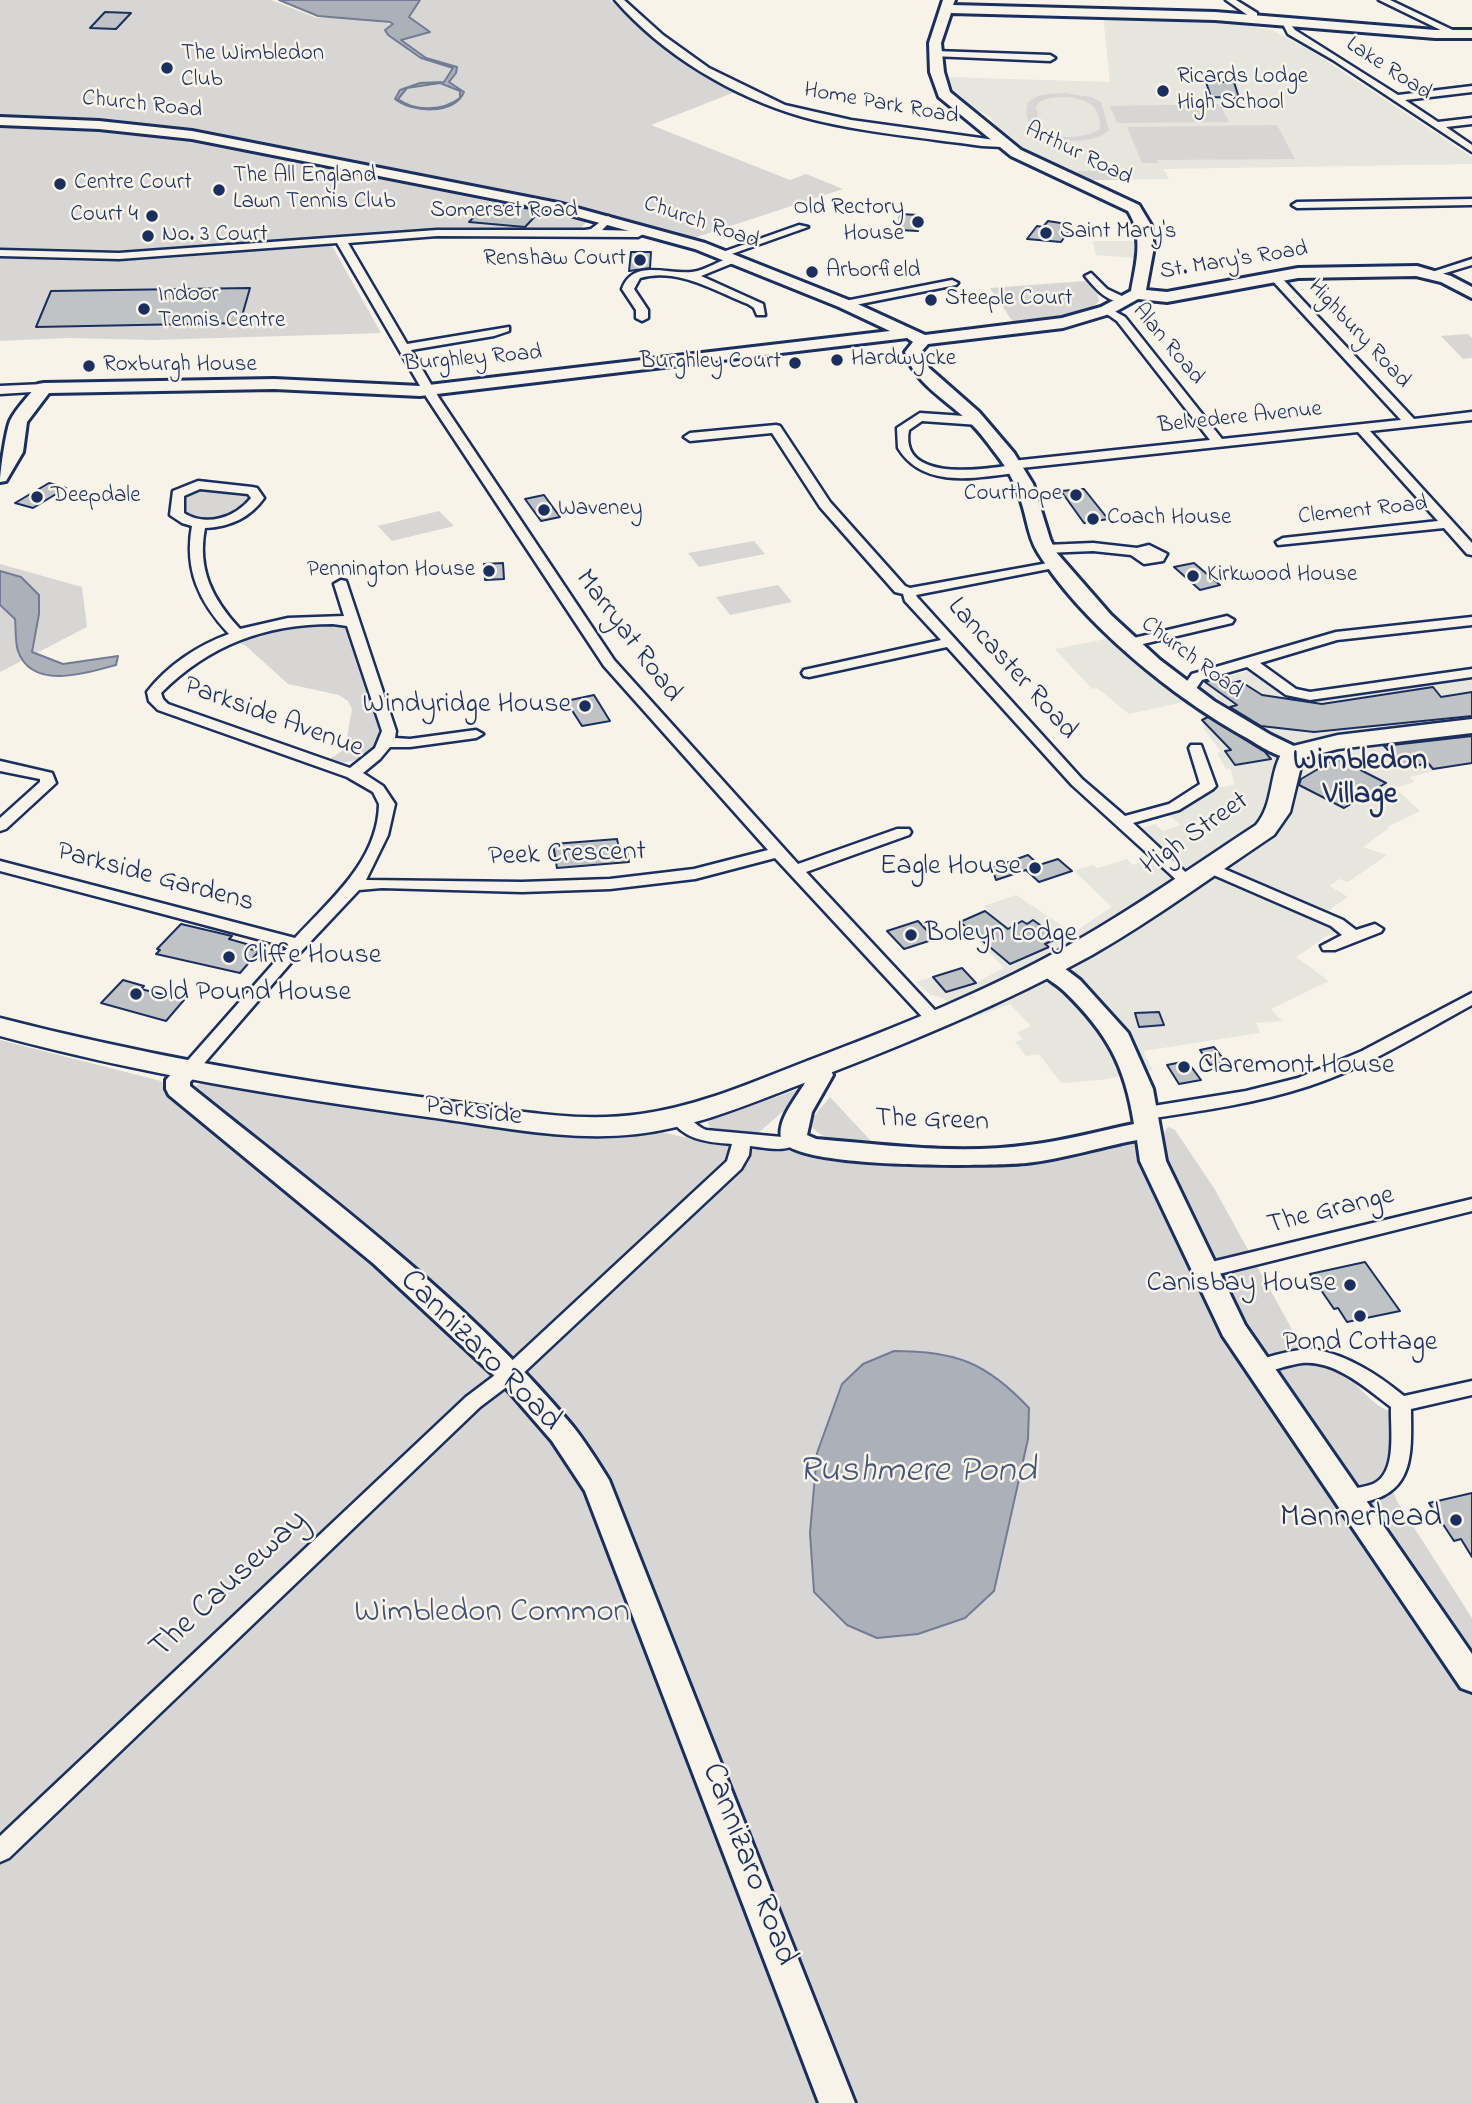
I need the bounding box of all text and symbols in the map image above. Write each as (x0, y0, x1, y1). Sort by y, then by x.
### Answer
street label: Lake Road (1340, 32, 1436, 108)
place label: The Wimbledon Club (181, 41, 324, 95)
marker: The Wimbledon Club (159, 60, 175, 76)
place label: Ricards Lodge High School (1177, 64, 1308, 118)
street label: Home Park Road (802, 78, 960, 132)
marker: Ricards Lodge High School (1155, 83, 1171, 99)
street label: Church Road (81, 86, 203, 126)
street label: Arthur Road (1020, 117, 1136, 193)
place label: The All England Lawn Tennis Club (233, 163, 396, 217)
place label: Centre Court (74, 170, 192, 198)
marker: Centre Court (52, 176, 68, 192)
marker: The All England Lawn Tennis Club (211, 182, 227, 198)
street label: Church Road (639, 191, 763, 257)
place label: Old Rectory House (794, 195, 904, 249)
street label: Somerset Road (430, 198, 578, 226)
place label: Court 4 (70, 202, 138, 230)
marker: Court 4 (144, 208, 160, 224)
marker: Old Rectory House (910, 214, 926, 230)
place label: Saint Mary's (1060, 219, 1177, 247)
place label: No. 3 Court (162, 222, 268, 250)
marker: Saint Mary's (1038, 225, 1054, 241)
marker: No. 3 Court (140, 228, 156, 244)
street label: St. Mary's Road (1158, 237, 1310, 287)
place label: Renshaw Court (483, 246, 626, 274)
marker: Renshaw Court (632, 252, 648, 268)
place label: Arborfield (826, 258, 920, 286)
marker: Arborfield (804, 264, 820, 280)
street label: Highbury Road (1301, 275, 1415, 395)
place label: Indoor Tennis Centre (158, 282, 285, 336)
place label: Steeple Court (945, 286, 1072, 314)
marker: Steeple Court (923, 292, 939, 308)
street label: Alan Road (1125, 299, 1209, 391)
marker: Indoor Tennis Centre (136, 301, 152, 317)
street label: Burghley Road (403, 340, 543, 380)
place label: Hardwycke (851, 346, 956, 374)
place label: Burghley Court (640, 349, 781, 377)
place label: Roxburgh House (103, 352, 257, 380)
marker: Hardwycke (829, 352, 845, 368)
marker: Burghley Court (787, 355, 803, 371)
marker: Roxburgh House (81, 358, 97, 374)
street label: Belvedere Avenue (1157, 397, 1323, 441)
place label: Courthope (964, 481, 1062, 509)
place label: Deepdale (51, 483, 141, 511)
marker: Courthope (1068, 487, 1084, 503)
marker: Deepdale (29, 489, 45, 505)
street label: Clement Road (1297, 491, 1429, 533)
place label: Waveney (558, 496, 643, 524)
marker: Waveney (536, 502, 552, 518)
place label: Coach House (1107, 505, 1231, 533)
marker: Coach House (1085, 511, 1101, 527)
place label: Pennington House (307, 557, 475, 585)
place label: Kirkwood House (1207, 562, 1357, 590)
marker: Pennington House (481, 563, 497, 579)
street label: Marryat Road (566, 564, 688, 710)
marker: Kirkwood House (1185, 568, 1201, 584)
street label: Lancaster Road (938, 592, 1084, 748)
street label: Church Road (1135, 612, 1247, 706)
street label: Parkside Avenue (179, 671, 367, 767)
place label: Windyridge House (363, 689, 571, 723)
marker: Windyridge House (577, 698, 593, 714)
district label: Wimbledon Village (1293, 745, 1427, 816)
street label: High Street (1136, 786, 1256, 884)
street label: Peek Crescent (488, 836, 646, 876)
street label: Parkside Gardens (53, 837, 257, 921)
place label: Eagle House (880, 851, 1021, 885)
marker: Eagle House (1027, 860, 1043, 876)
place label: Boleyn Lodge (925, 918, 1077, 952)
marker: Boleyn Lodge (903, 927, 919, 943)
place label: Cliffe House (243, 940, 381, 974)
marker: Cliffe House (221, 949, 237, 965)
place label: Old Pound House (150, 977, 351, 1011)
marker: Old Pound House (128, 986, 144, 1002)
place label: Claremont House (1198, 1050, 1394, 1084)
marker: Claremont House (1176, 1059, 1192, 1075)
street label: Parkside (422, 1090, 524, 1136)
street label: The Green (874, 1103, 990, 1141)
street label: The Grange (1264, 1180, 1398, 1244)
street label: Cannizaro Road (390, 1263, 568, 1441)
place label: Canisbay House (1146, 1268, 1336, 1302)
marker: Canisbay House (1342, 1277, 1358, 1293)
marker: Pond Cottage (1352, 1308, 1368, 1324)
place label: Pond Cottage (1283, 1327, 1437, 1361)
water label: Rushmere Pond (798, 1452, 1036, 1496)
place label: Mannerhead (1280, 1500, 1442, 1540)
street label: The Causeway (143, 1503, 317, 1669)
marker: Mannerhead (1448, 1512, 1464, 1528)
park label: Wimbledon Common (354, 1595, 630, 1635)
street label: Cannizaro Road (690, 1758, 804, 1972)

